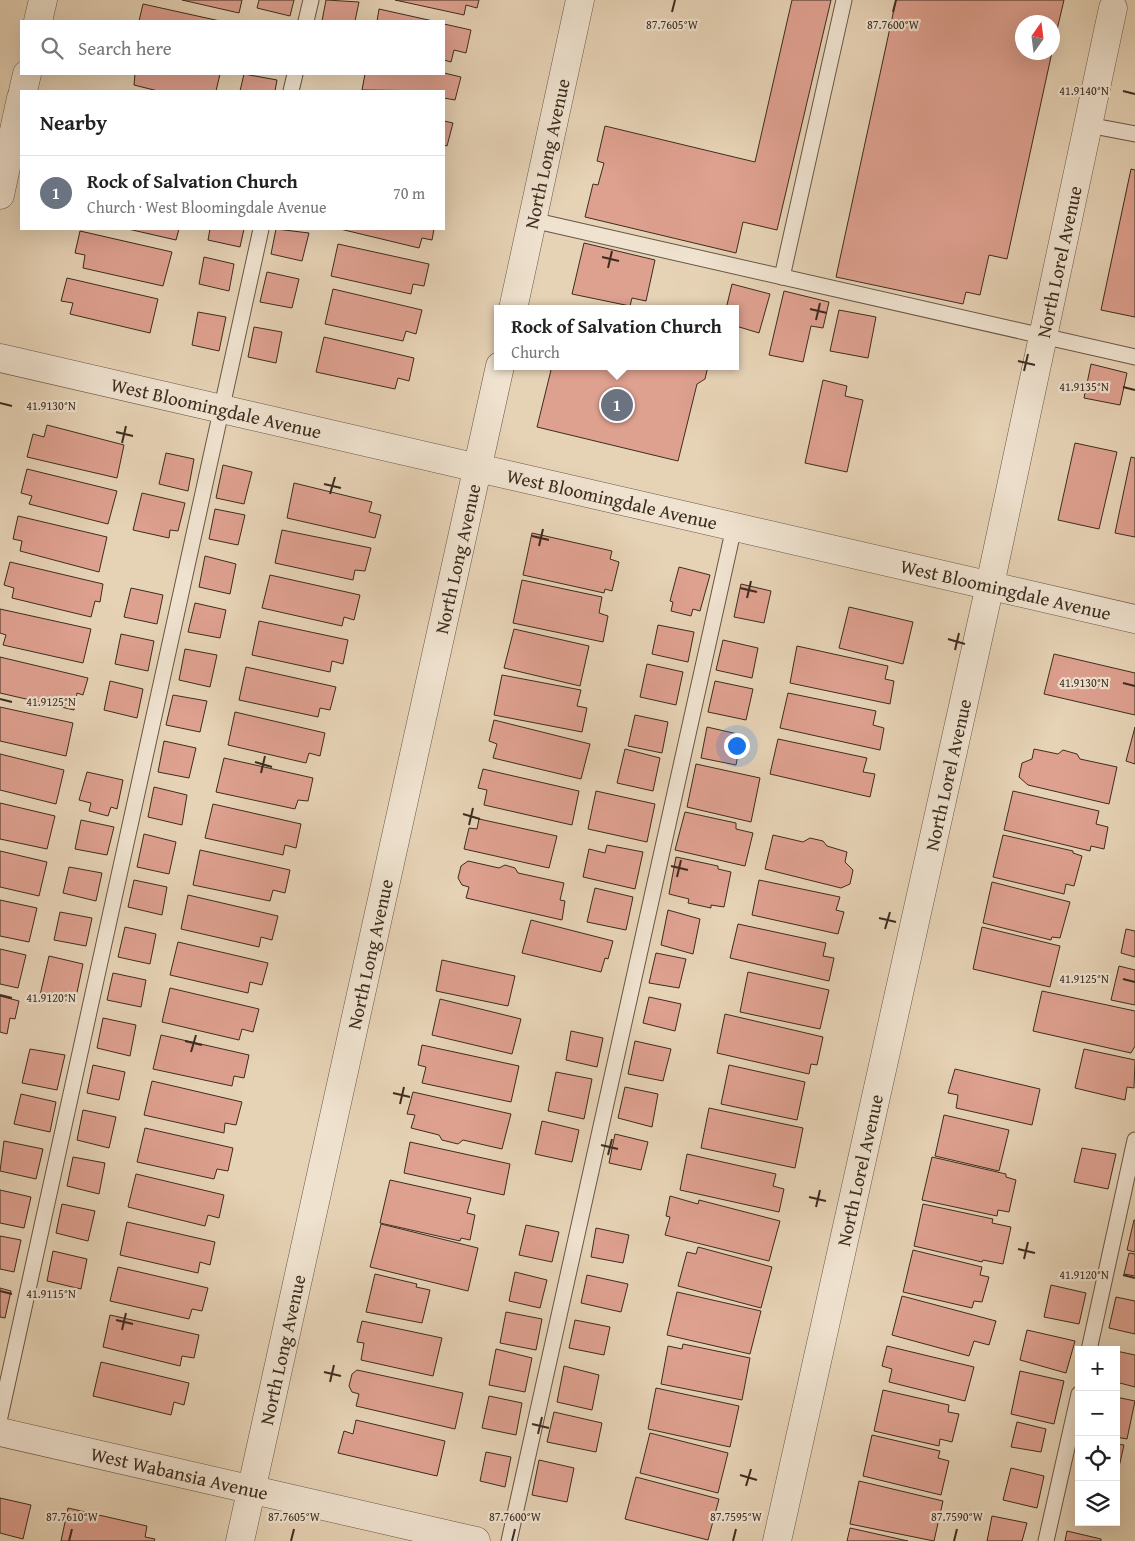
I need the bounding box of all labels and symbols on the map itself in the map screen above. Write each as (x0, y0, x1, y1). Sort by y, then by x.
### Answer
north arrow (1015, 15, 1060, 60)
text: 87.7605°W (646, 16, 699, 33)
text: 87.7600°W (867, 16, 920, 33)
street label: North Long Avenue (517, 76, 577, 231)
text: 41.9140°N (1059, 82, 1109, 99)
street label: North Lorel Avenue (1029, 183, 1089, 340)
street label: West Bloomingdale Avenue (108, 370, 325, 446)
text: 41.9135°N (1059, 378, 1109, 395)
pin: 1 (601, 386, 633, 424)
text: 41.9130°N (26, 397, 76, 414)
street label: West Bloomingdale Avenue (504, 461, 720, 537)
street label: North Long Avenue (427, 481, 488, 637)
street label: West Bloomingdale Avenue (898, 552, 1114, 627)
text: 41.9130°N (1059, 674, 1109, 691)
text: 41.9125°N (26, 693, 76, 710)
street label: North Lorel Avenue (917, 696, 978, 853)
your location (724, 733, 750, 759)
street label: North Long Avenue (340, 876, 400, 1032)
text: 41.9125°N (1059, 970, 1109, 987)
text: 41.9120°N (26, 989, 76, 1006)
street label: North Lorel Avenue (829, 1091, 890, 1249)
text: 41.9120°N (1059, 1266, 1109, 1283)
street label: North Long Avenue (252, 1272, 313, 1427)
text: 41.9115°N (26, 1285, 76, 1302)
street label: West Wabansia Avenue (88, 1439, 271, 1507)
text: 87.7610°W (46, 1508, 99, 1525)
text: 87.7605°W (268, 1508, 321, 1525)
text: 87.7600°W (489, 1508, 542, 1525)
text: 87.7595°W (710, 1508, 763, 1525)
text: 87.7590°W (931, 1508, 984, 1525)

